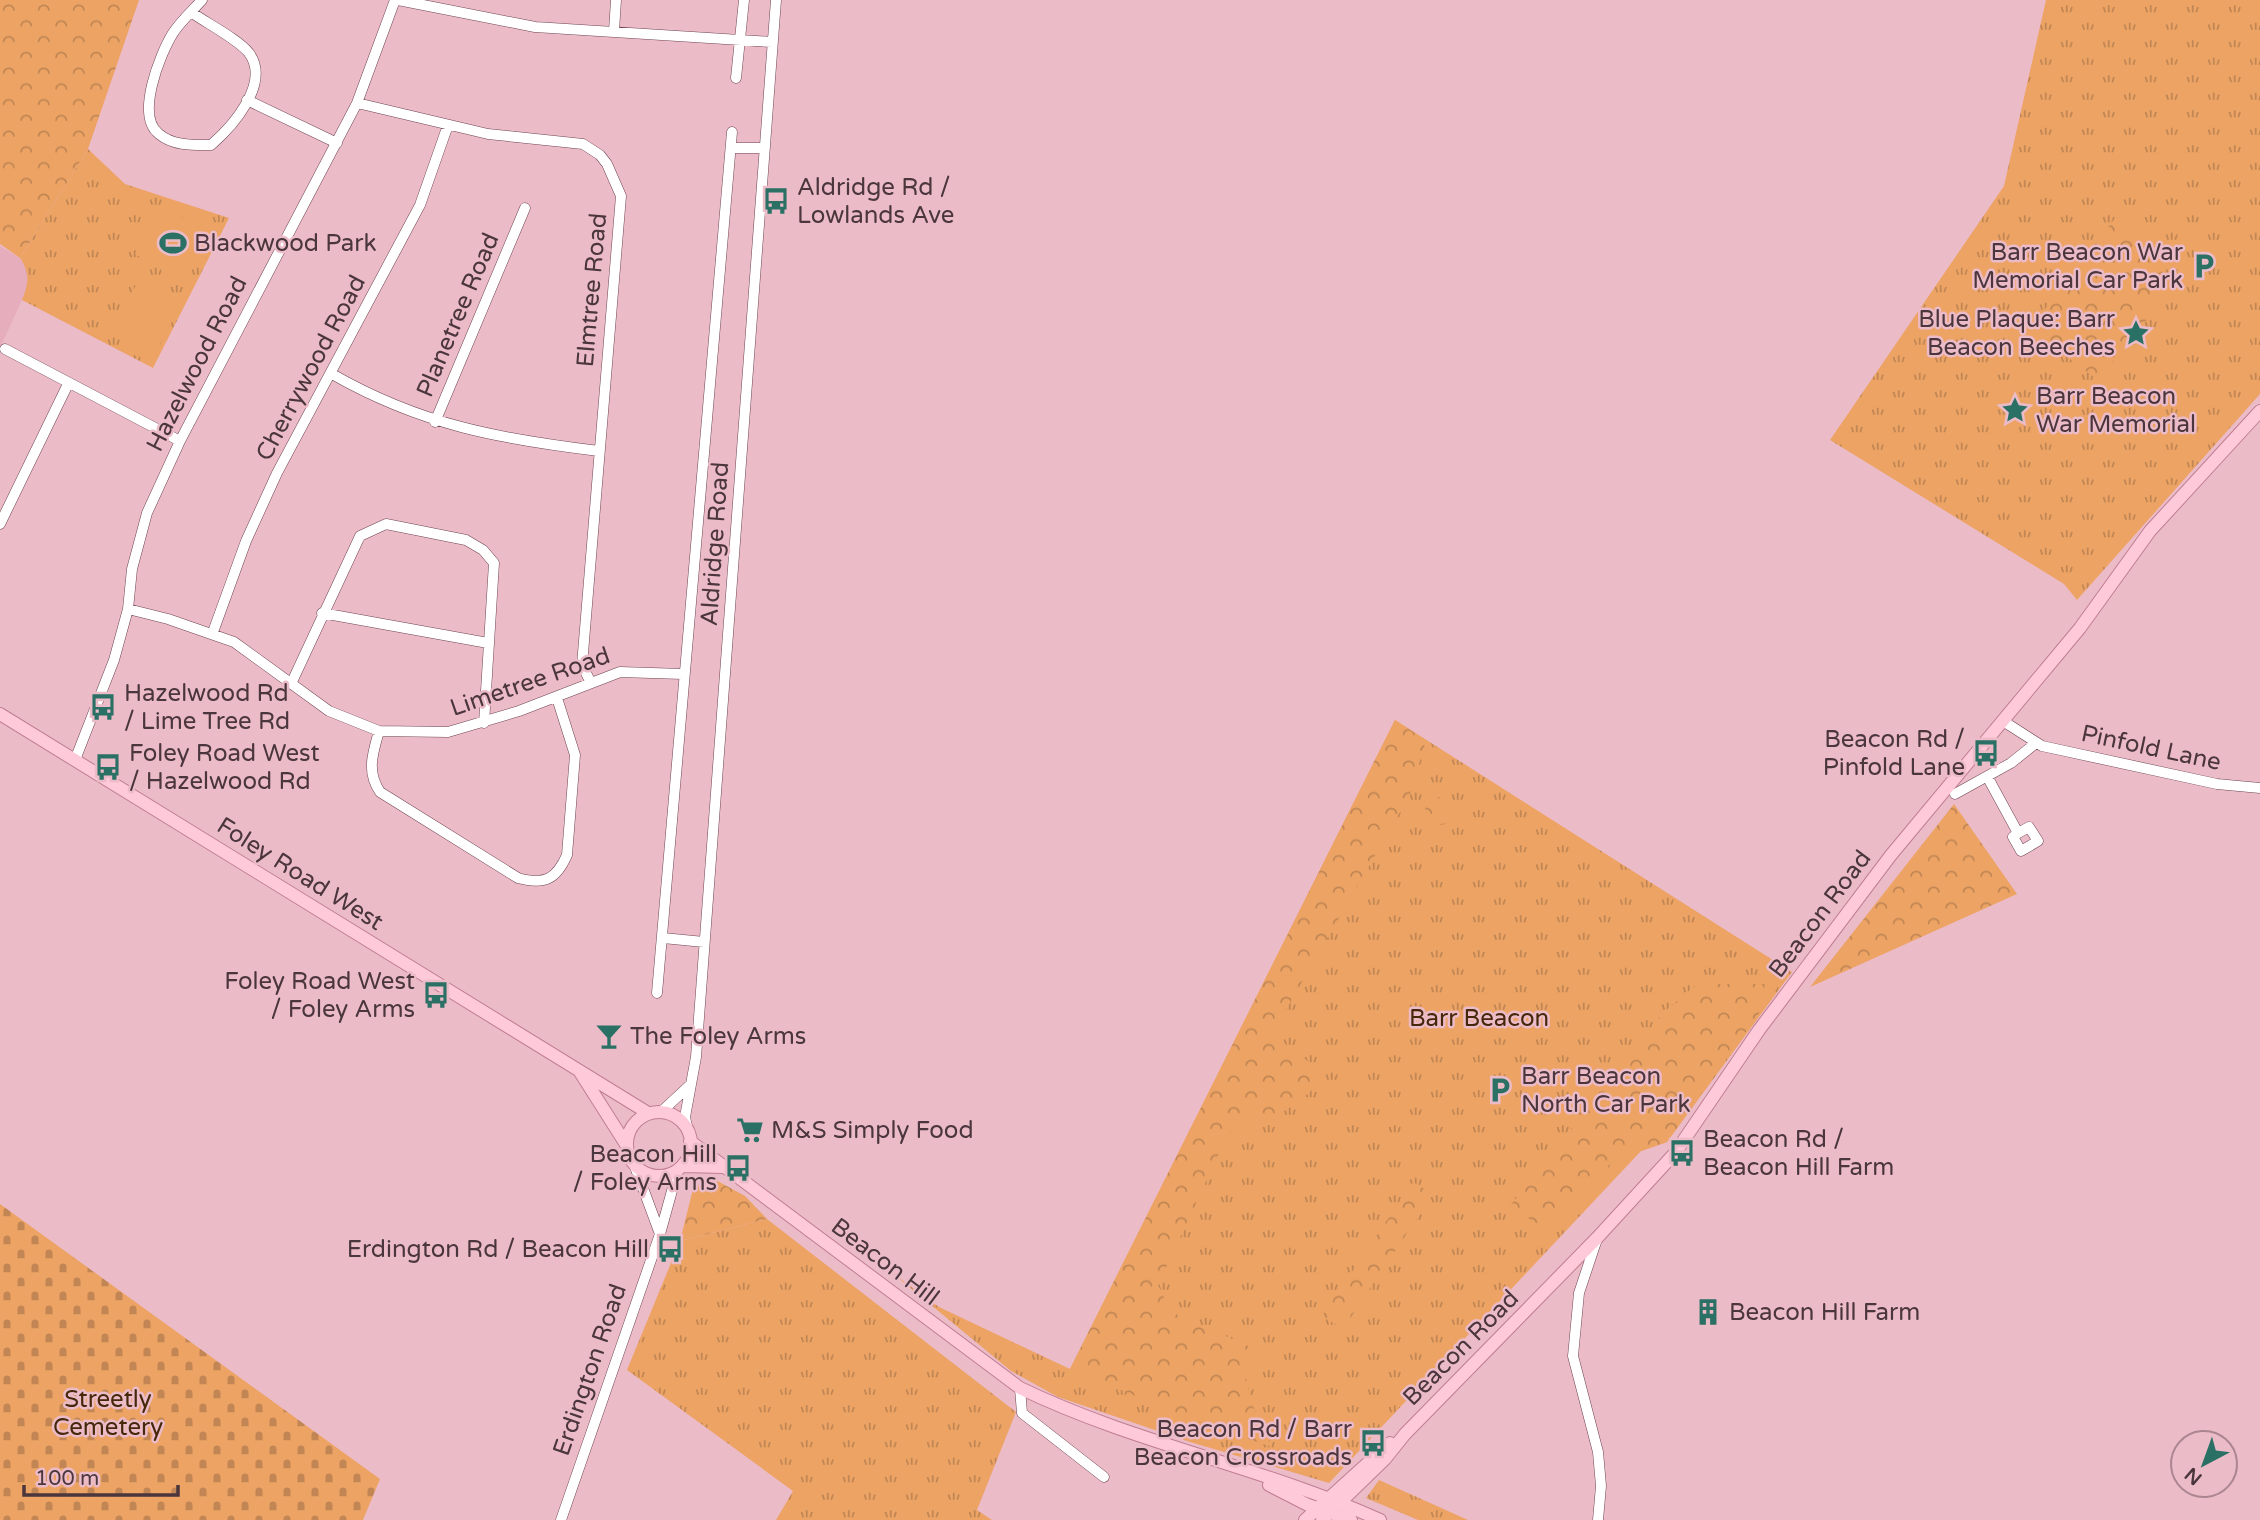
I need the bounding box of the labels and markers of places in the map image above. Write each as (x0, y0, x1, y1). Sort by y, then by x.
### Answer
place label: Aldridge Rd / Lowlands Ave (797, 173, 954, 230)
bus stop icon: Aldridge Rd / Lowlands Ave (761, 186, 791, 216)
sports icon: Blackwood Park (158, 228, 188, 258)
place label: Blackwood Park (194, 229, 376, 258)
place label: Barr Beacon War Memorial Car Park (1972, 238, 2184, 295)
parking icon: Barr Beacon War Memorial Car Park (2189, 251, 2219, 281)
place label: Blue Plaque: Barr Beacon Beeches (1918, 305, 2116, 362)
place icon: Blue Plaque: Barr Beacon Beeches (2121, 318, 2151, 348)
place label: Barr Beacon War Memorial (2036, 382, 2196, 439)
place icon: Barr Beacon War Memorial (2000, 395, 2030, 425)
place label: Hazelwood Rd / Lime Tree Rd (124, 679, 290, 736)
bus stop icon: Hazelwood Rd / Lime Tree Rd (88, 692, 118, 722)
place label: Beacon Rd / Pinfold Lane (1823, 725, 1965, 782)
bus stop icon: Beacon Rd / Pinfold Lane (1971, 738, 2001, 768)
place label: Foley Road West / Hazelwood Rd (129, 739, 320, 796)
bus stop icon: Foley Road West / Hazelwood Rd (93, 752, 123, 782)
place label: Foley Road West / Foley Arms (224, 967, 415, 1024)
bus stop icon: Foley Road West / Foley Arms (421, 980, 451, 1010)
bar icon: The Foley Arms (594, 1021, 624, 1051)
place label: The Foley Arms (630, 1022, 806, 1051)
place label: Barr Beacon North Car Park (1521, 1062, 1691, 1119)
parking icon: Barr Beacon North Car Park (1485, 1075, 1515, 1105)
supermarket icon: M&S Simply Food (735, 1115, 765, 1145)
place label: M&S Simply Food (771, 1116, 974, 1145)
place label: Beacon Rd / Beacon Hill Farm (1703, 1125, 1894, 1182)
bus stop icon: Beacon Rd / Beacon Hill Farm (1667, 1138, 1697, 1168)
place label: Beacon Hill / Foley Arms (573, 1140, 717, 1197)
bus stop icon: Beacon Hill / Foley Arms (723, 1153, 753, 1183)
bus stop icon: Erdington Rd / Beacon Hill (655, 1234, 685, 1264)
place label: Erdington Rd / Beacon Hill (347, 1235, 649, 1264)
building icon: Beacon Hill Farm (1693, 1297, 1723, 1327)
place label: Beacon Hill Farm (1729, 1298, 1920, 1327)
place label: Beacon Rd / Barr Beacon Crossroads (1134, 1415, 1353, 1472)
bus stop icon: Beacon Rd / Barr Beacon Crossroads (1358, 1428, 1388, 1458)

